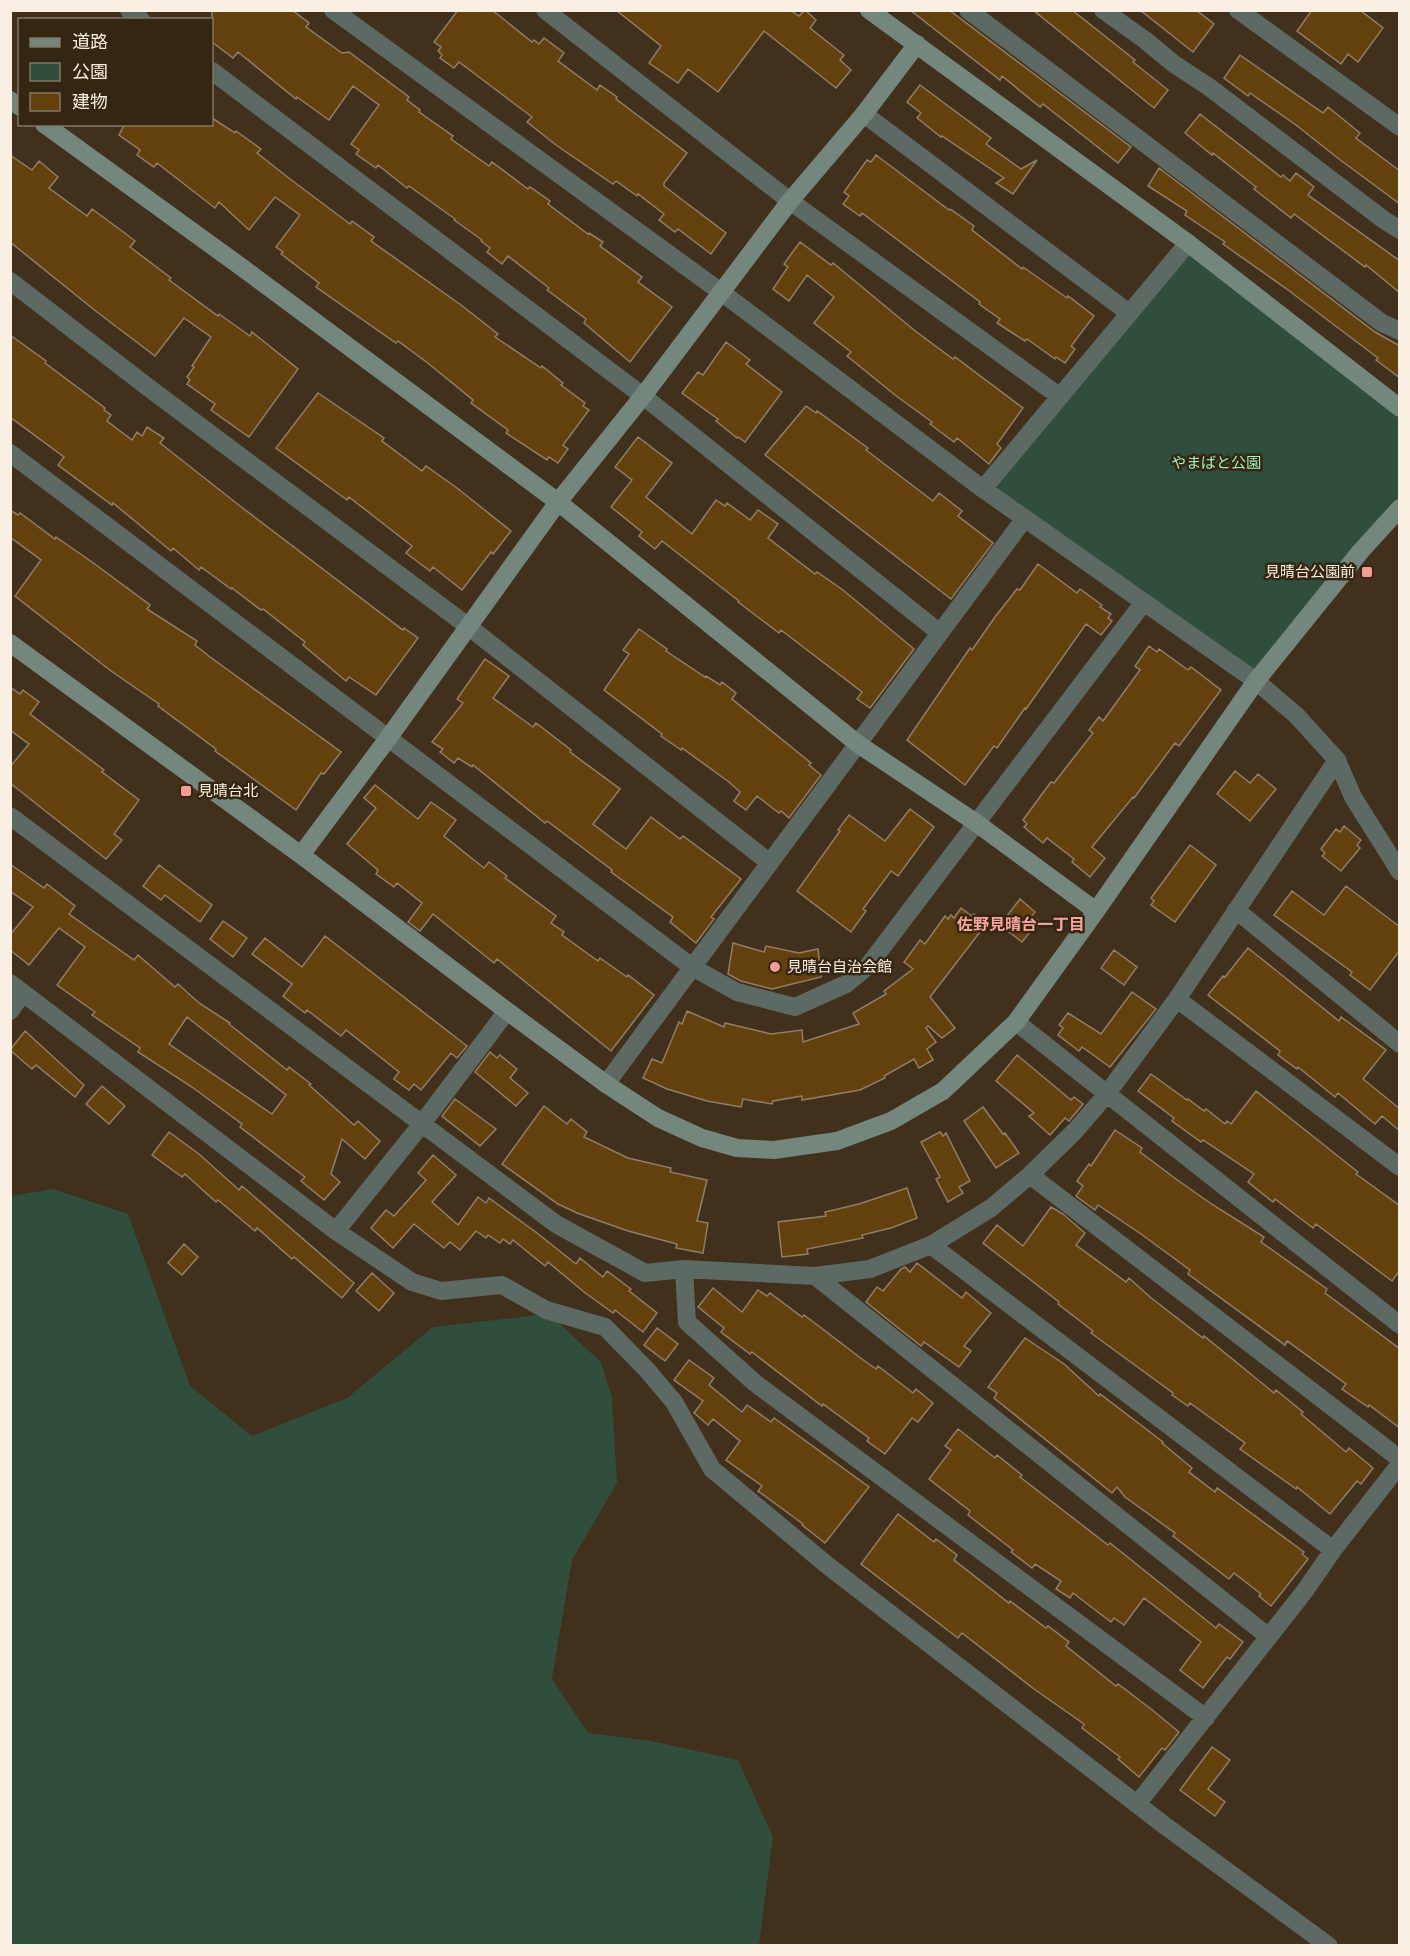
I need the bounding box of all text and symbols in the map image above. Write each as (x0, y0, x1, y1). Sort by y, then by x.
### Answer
legend (18, 18, 213, 126)
text: 道路 (72, 31, 108, 52)
text: 公園 (72, 61, 108, 82)
text: 建物 (72, 91, 108, 112)
park label: やまばと公園 (1171, 454, 1261, 471)
place label: 見晴台公園前 (1265, 563, 1355, 580)
marker: 見晴台公園前 (1360, 565, 1374, 579)
place label: 見晴台北 (198, 782, 258, 799)
marker: 見晴台北 (179, 784, 193, 798)
district label: 佐野見晴台一丁目 (956, 915, 1085, 933)
place label: 見晴台自治会館 (787, 958, 892, 975)
marker: 見晴台自治会館 (768, 960, 782, 974)

